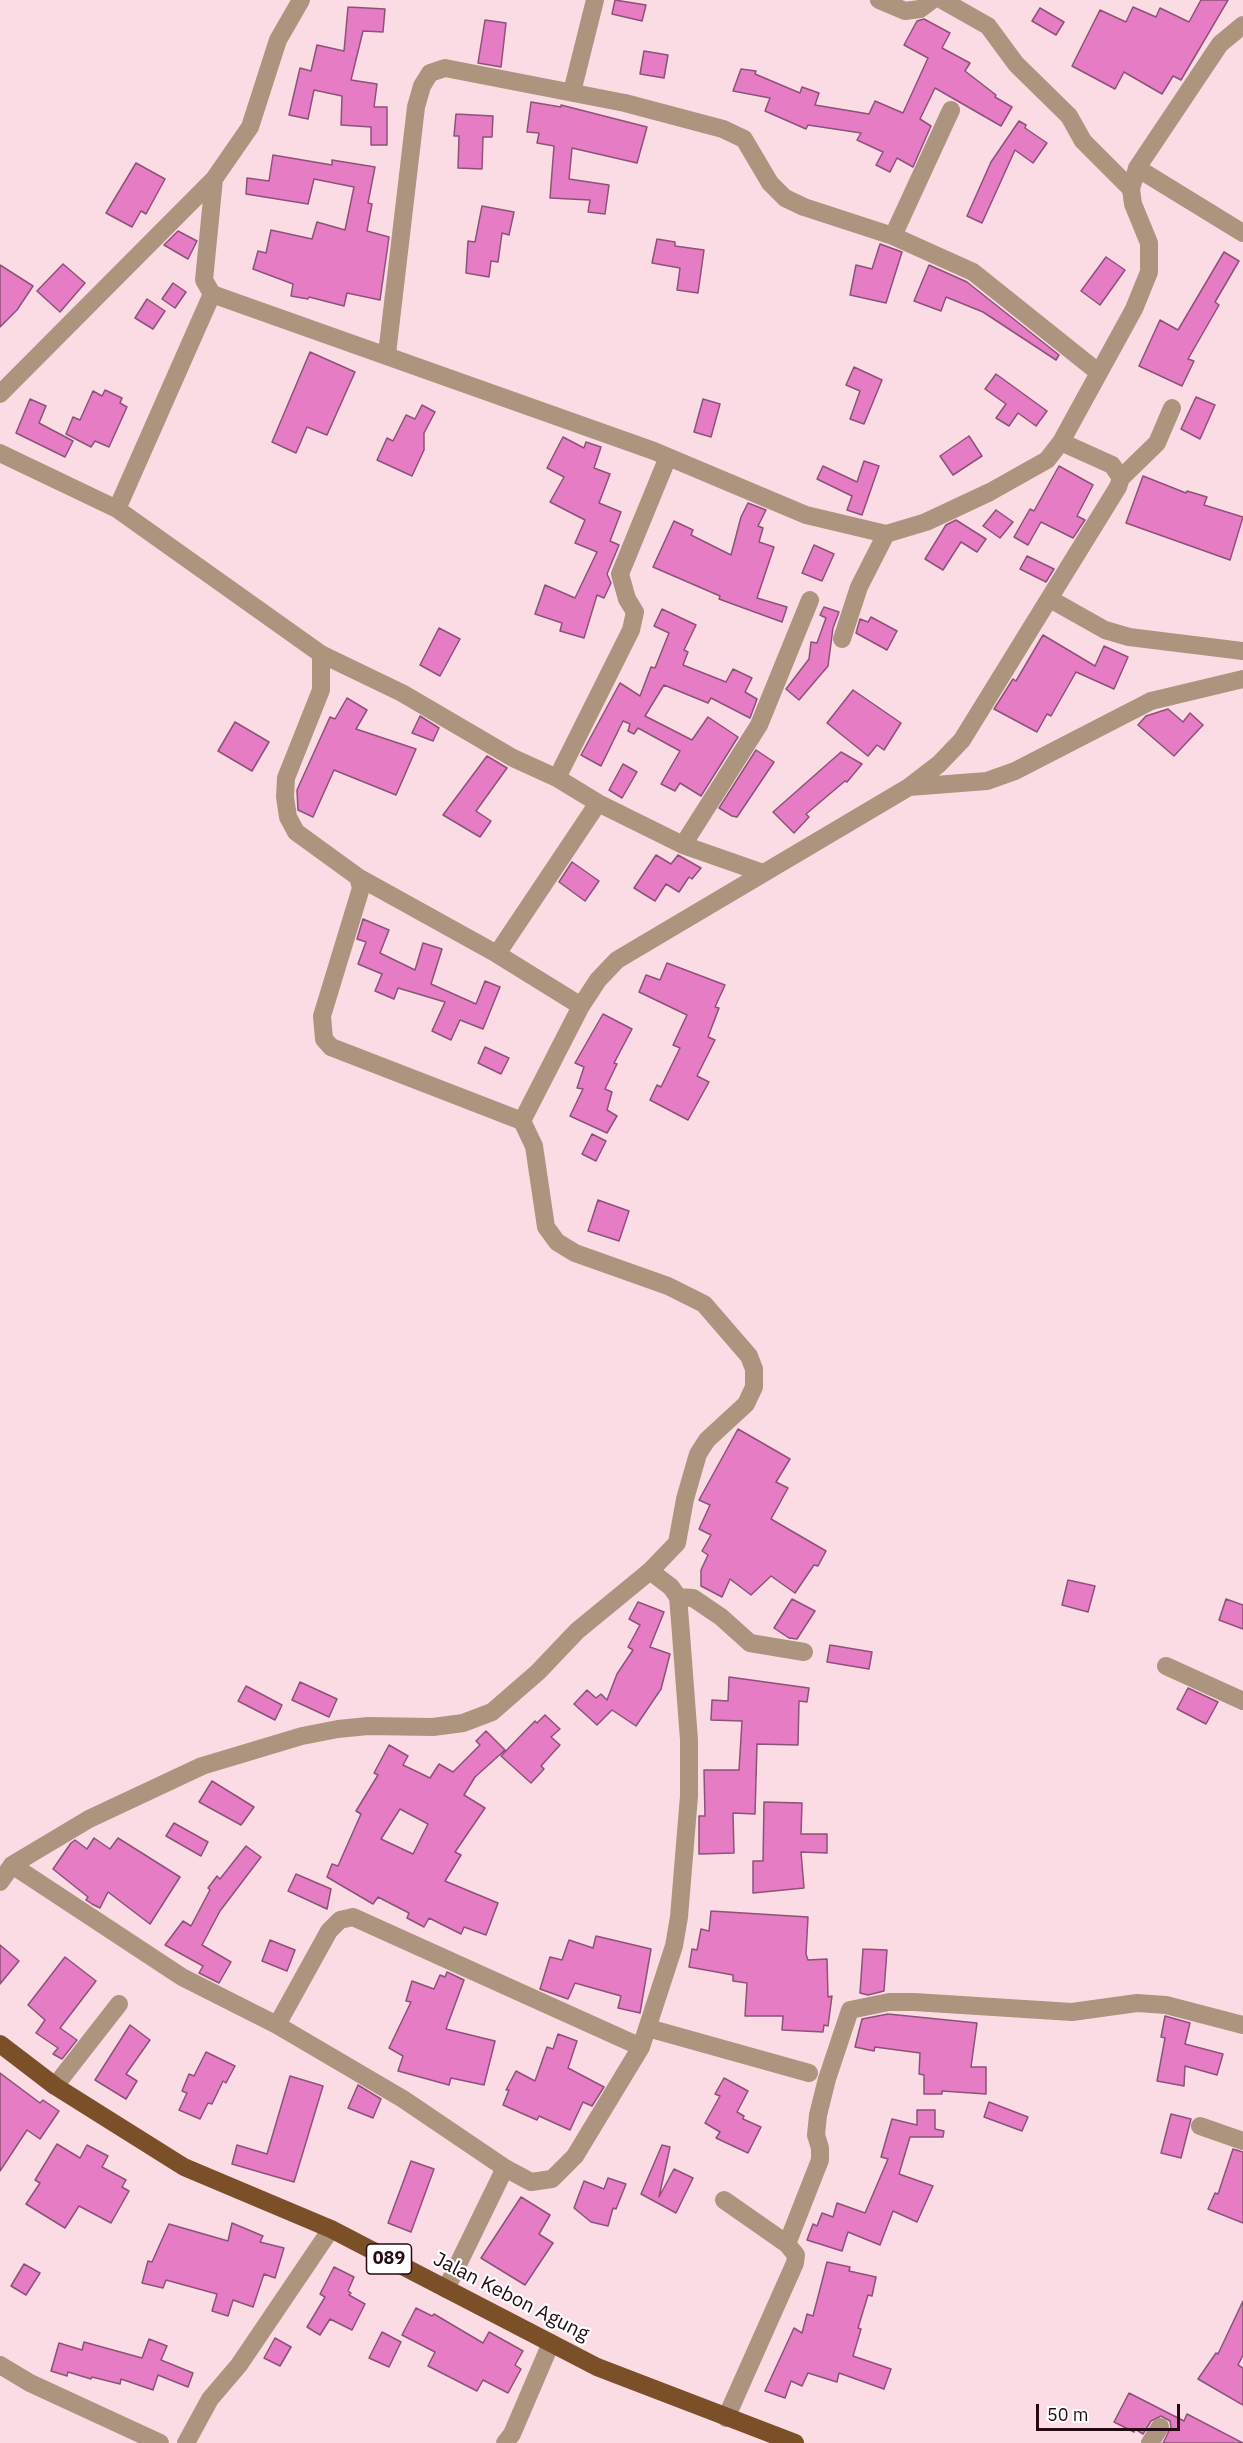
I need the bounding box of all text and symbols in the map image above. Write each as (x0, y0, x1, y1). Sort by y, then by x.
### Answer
road number: 089 (366, 2244, 412, 2274)
street label: Jalan Kebon Agung (429, 2247, 593, 2347)
scale bar (1039, 2392, 1183, 2430)
text: 50 m (1047, 2403, 1089, 2426)

